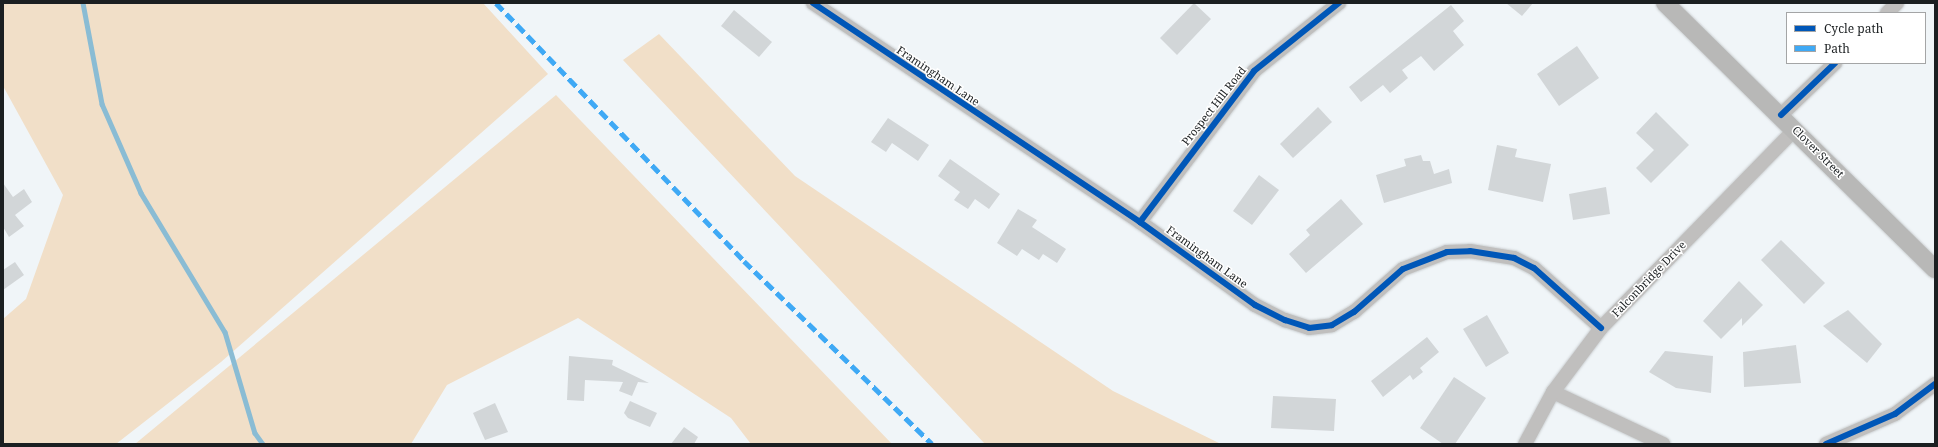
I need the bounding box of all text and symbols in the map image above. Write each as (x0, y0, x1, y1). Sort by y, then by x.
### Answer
legend (1786, 12, 1926, 64)
text: Cycle path (1824, 20, 1883, 37)
text: Path (1824, 40, 1850, 57)
street label: Framingham Lane (894, 43, 982, 109)
street label: Prospect Hill Road (1179, 64, 1249, 148)
street label: Clover Street (1789, 123, 1847, 181)
street label: Framingham Lane (1164, 223, 1250, 291)
street label: Falconbridge Drive (1609, 238, 1689, 320)

